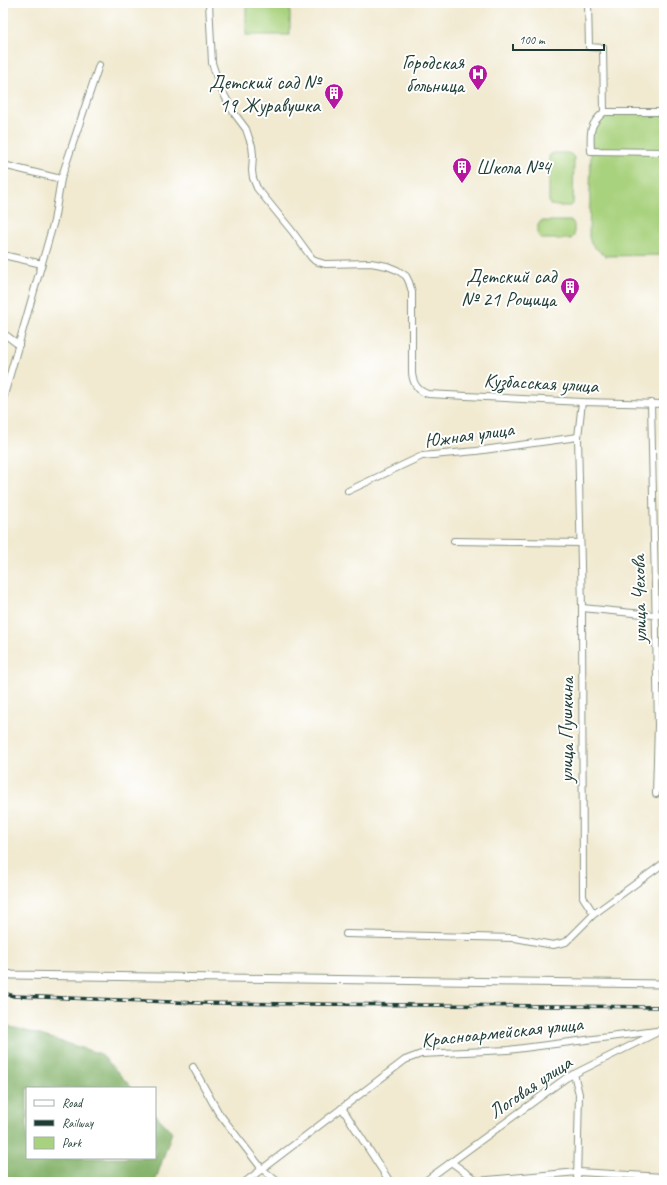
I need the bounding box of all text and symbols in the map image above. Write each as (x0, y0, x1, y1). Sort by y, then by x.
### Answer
scale bar (513, 26, 604, 52)
text: 100 m (519, 32, 546, 48)
place label: Городская больница (402, 50, 466, 98)
hospital icon: Городская больница (467, 63, 489, 91)
place label: Детский сад № 19 Журавушка (209, 70, 324, 118)
building icon: Детский сад № 19 Журавушка (323, 82, 345, 110)
place label: Школа №4 (476, 155, 552, 180)
building icon: Школа №4 (451, 156, 473, 184)
place label: Детский сад № 21 Рощица (461, 264, 558, 312)
building icon: Детский сад № 21 Рощица (559, 276, 581, 304)
street label: Кузбасская улица (483, 368, 600, 400)
street label: Южная улица (423, 416, 517, 454)
street label: улица Чехова (626, 553, 652, 644)
street label: улица Пушкина (554, 675, 579, 784)
street label: Красноармейская улица (420, 1011, 586, 1053)
street label: Логовая улица (484, 1049, 578, 1124)
legend (26, 1087, 156, 1159)
text: Road (62, 1095, 84, 1111)
text: Railway (62, 1115, 94, 1131)
text: Park (62, 1135, 83, 1151)

